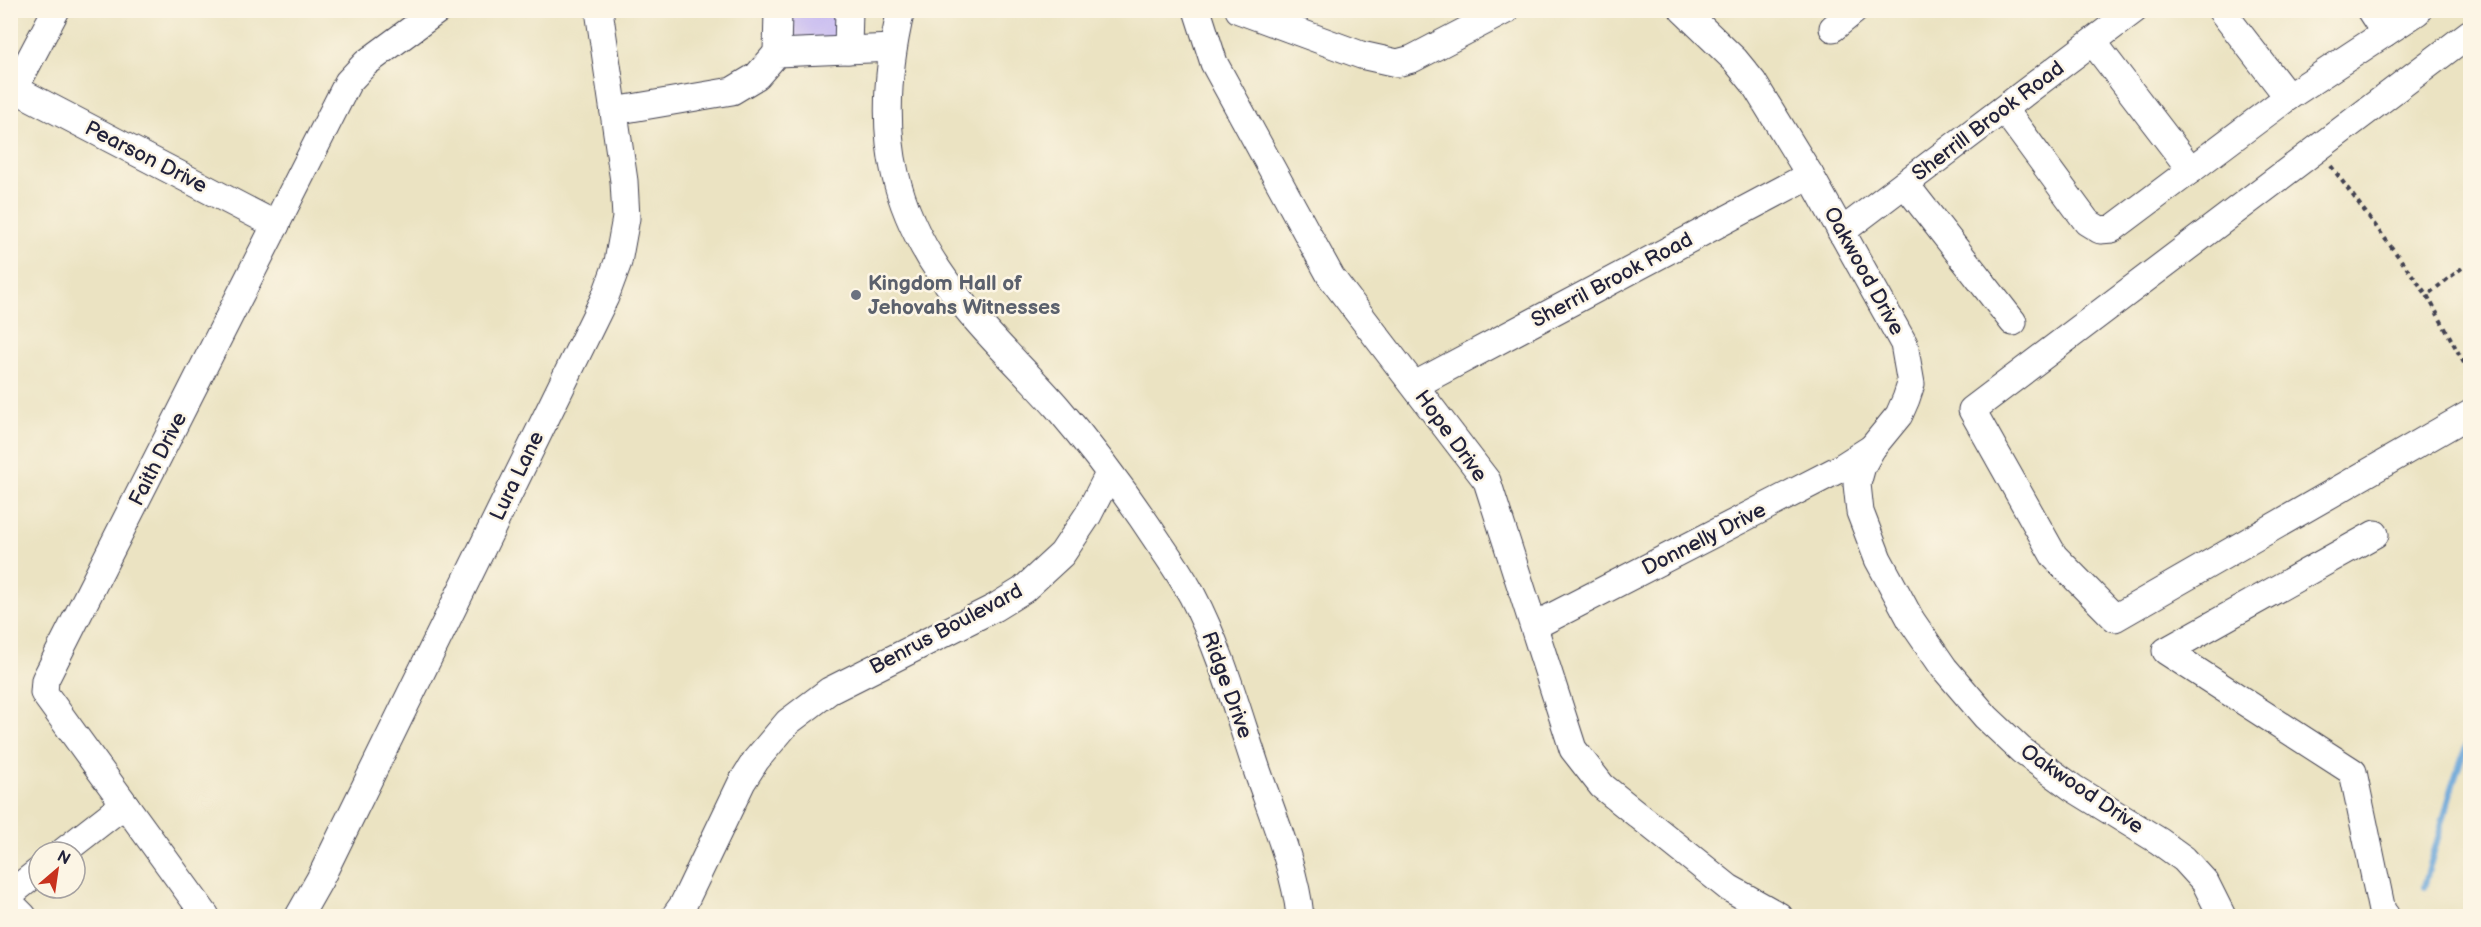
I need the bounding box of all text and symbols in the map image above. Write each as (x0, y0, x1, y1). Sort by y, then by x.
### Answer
street label: Sherrill Brook Road (1907, 56, 2069, 186)
street label: Pearson Drive (81, 116, 211, 198)
street label: Oakwood Drive (1818, 203, 1910, 339)
street label: Sherril Brook Road (1527, 227, 1697, 333)
place label: Kingdom Hall of Jehovahs Witnesses (868, 271, 1060, 320)
marker: Kingdom Hall of Jehovahs Witnesses (849, 288, 863, 302)
street label: Hope Drive (1409, 385, 1493, 487)
street label: Faith Drive (124, 408, 192, 510)
street label: Lura Lane (485, 427, 549, 525)
street label: Donnelly Drive (1638, 497, 1770, 581)
street label: Benrus Boulevard (865, 578, 1027, 680)
street label: Ridge Drive (1196, 628, 1258, 742)
street label: Oakwood Drive (2016, 739, 2148, 839)
north arrow (27, 840, 87, 900)
text: N (54, 847, 73, 869)

